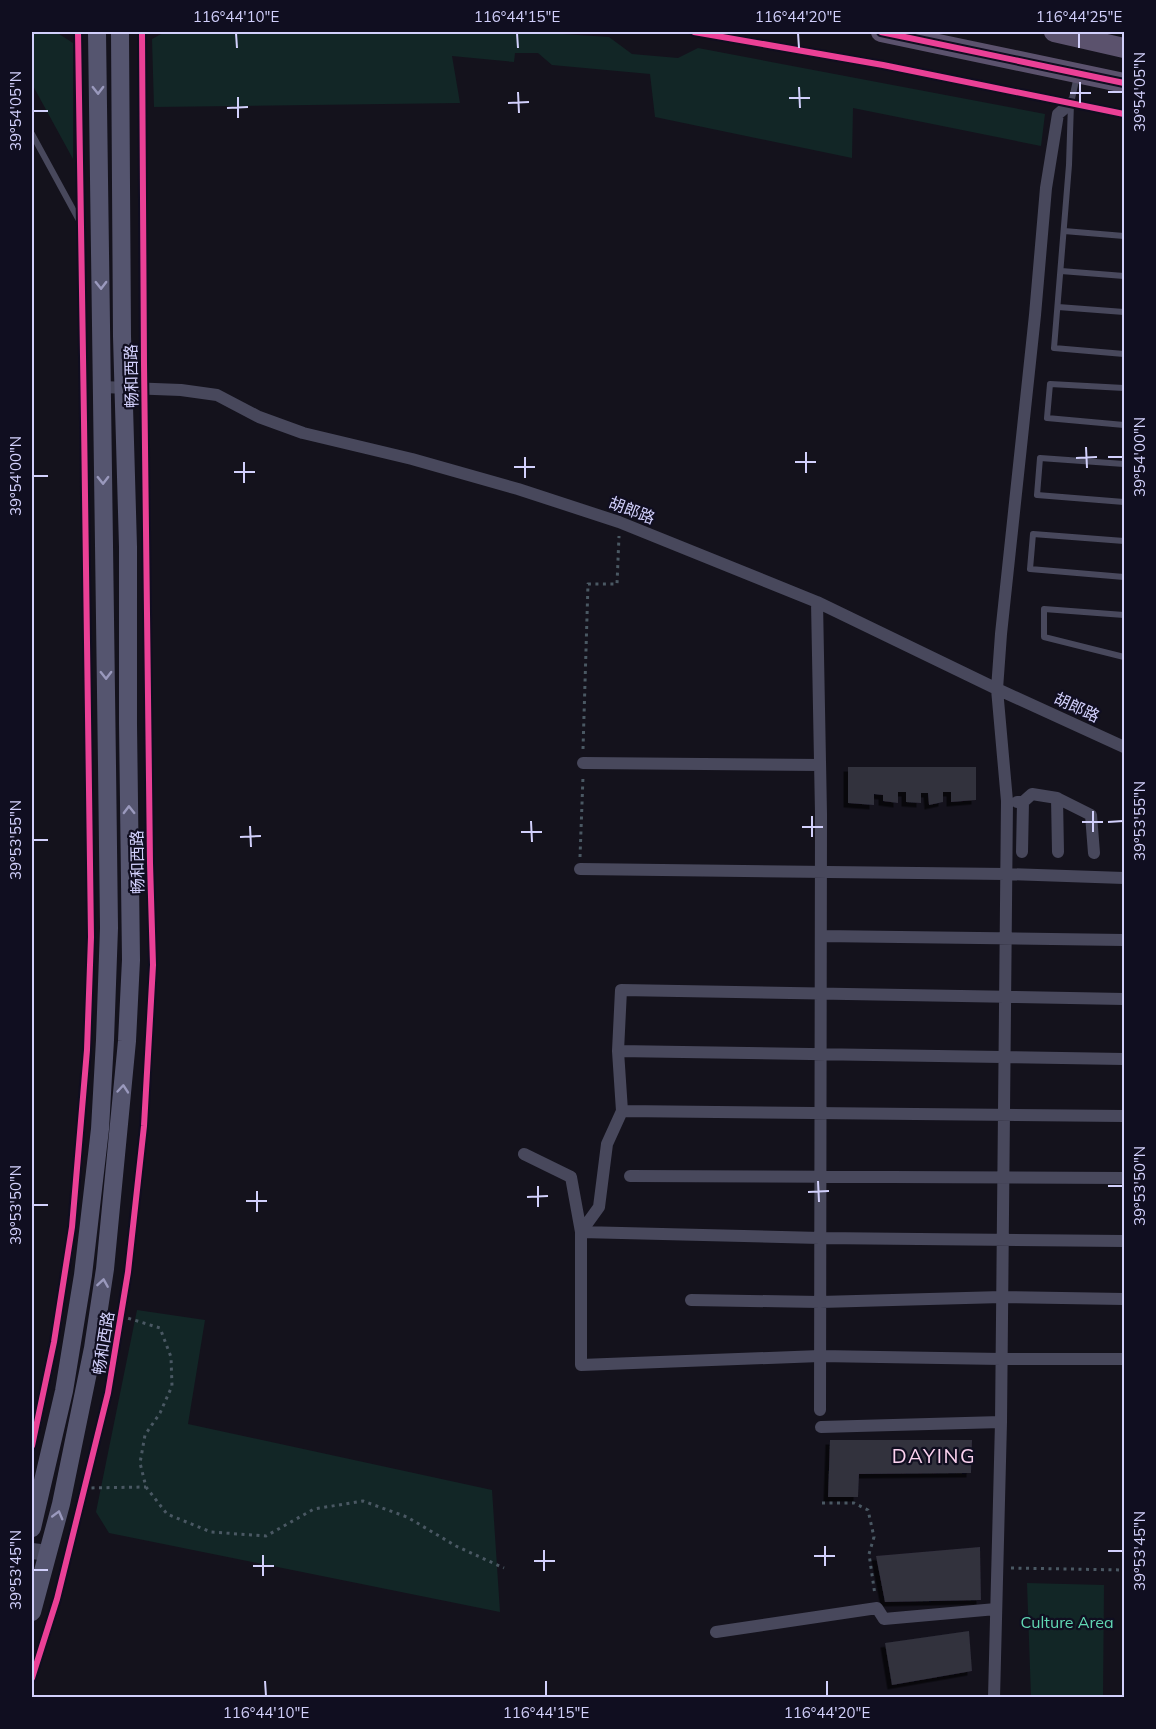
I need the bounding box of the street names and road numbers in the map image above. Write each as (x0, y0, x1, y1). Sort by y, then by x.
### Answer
street label: 畅和西路 (120, 344, 142, 408)
street label: 胡郎路 (606, 492, 658, 528)
street label: 胡郎路 (1051, 688, 1103, 726)
street label: 畅和西路 (126, 830, 148, 894)
street label: 畅和西路 (88, 1310, 118, 1376)

